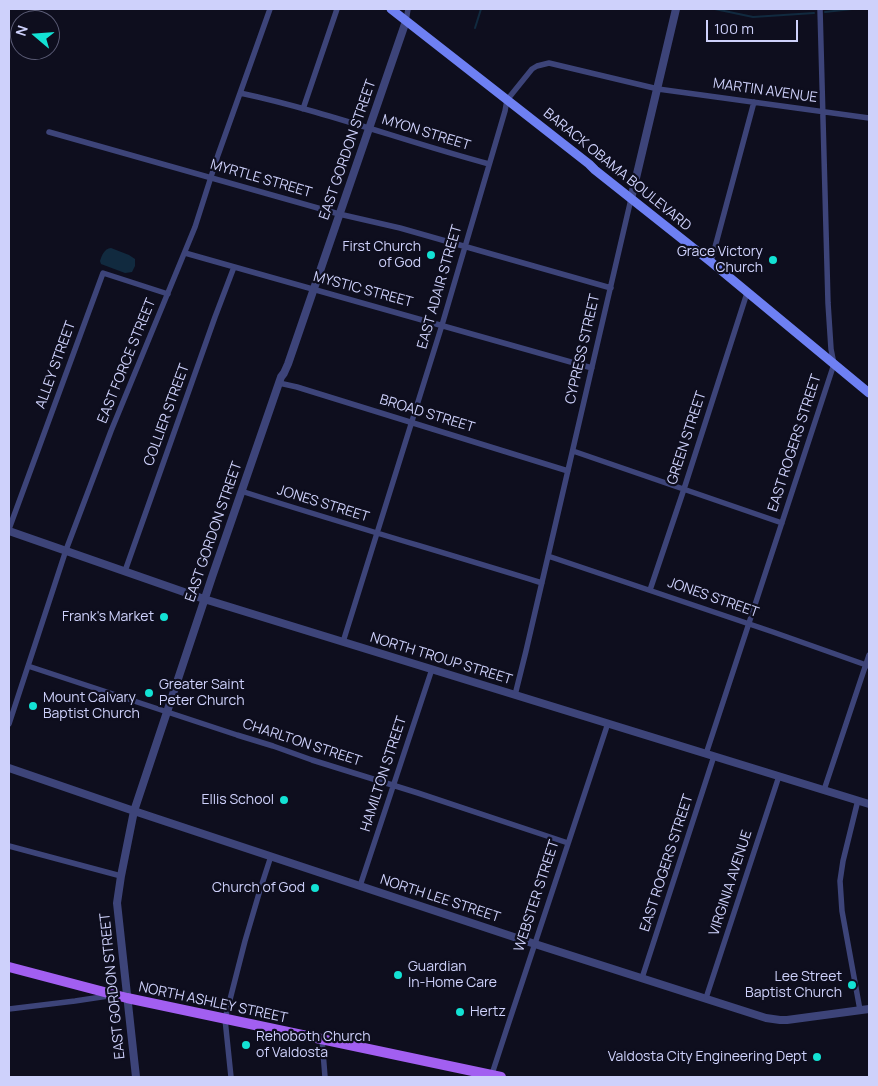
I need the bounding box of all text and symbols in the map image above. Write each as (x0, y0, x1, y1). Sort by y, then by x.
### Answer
north arrow (10, 10, 60, 60)
scale bar (708, 10, 800, 42)
text: 100 m (714, 18, 754, 39)
text: N (11, 23, 32, 38)
street label: MARTIN AVENUE (712, 75, 818, 107)
street label: EAST GORDON STREET (316, 78, 380, 222)
street label: BARACK OBAMA BOULEVARD (540, 105, 694, 235)
street label: MYON STREET (380, 112, 472, 154)
street label: MYRTLE STREET (208, 156, 314, 202)
street label: EAST ADAIR STREET (414, 223, 466, 351)
place label: First Church of God (343, 239, 421, 272)
place label: Grace Victory Church (677, 244, 763, 276)
marker: First Church of God (425, 249, 437, 261)
marker: Grace Victory Church (767, 254, 779, 266)
street label: MYSTIC STREET (311, 269, 415, 311)
street label: CYPRESS STREET (562, 292, 604, 406)
street label: EAST FORCE STREET (94, 296, 160, 426)
street label: ALLEY STREET (32, 319, 80, 411)
street label: COLLIER STREET (141, 362, 193, 468)
street label: EAST ROGERS STREET (765, 372, 825, 514)
street label: GREEN STREET (664, 389, 710, 487)
street label: BROAD STREET (377, 392, 477, 436)
street label: EAST GORDON STREET (182, 460, 246, 604)
street label: JONES STREET (275, 482, 371, 526)
street label: JONES STREET (665, 575, 761, 621)
place label: Frank's Market (62, 609, 154, 625)
marker: Frank's Market (158, 611, 170, 623)
street label: NORTH TROUP STREET (368, 629, 514, 689)
place label: Greater Saint Peter Church (159, 677, 245, 710)
marker: Greater Saint Peter Church (143, 687, 155, 699)
place label: Mount Calvary Baptist Church (43, 690, 140, 722)
marker: Mount Calvary Baptist Church (27, 700, 39, 712)
street label: HAMILTON STREET (357, 714, 411, 834)
street label: CHARLTON STREET (240, 716, 364, 770)
place label: Ellis School (202, 792, 274, 808)
street label: EAST ROGERS STREET (637, 792, 697, 934)
marker: Ellis School (278, 794, 290, 806)
street label: VIRGINIA AVENUE (706, 828, 756, 938)
street label: WEBSTER STREET (511, 838, 563, 954)
street label: NORTH LEE STREET (378, 872, 502, 926)
place label: Church of God (212, 880, 305, 896)
marker: Church of God (309, 882, 321, 894)
street label: EAST GORDON STREET (97, 912, 129, 1060)
place label: Guardian In-Home Care (408, 959, 497, 992)
marker: Guardian In-Home Care (392, 969, 404, 981)
place label: Lee Street Baptist Church (745, 969, 842, 1002)
street label: NORTH ASHLEY STREET (137, 979, 289, 1027)
marker: Lee Street Baptist Church (846, 979, 858, 991)
place label: Hertz (470, 1004, 506, 1020)
marker: Hertz (454, 1006, 466, 1018)
place label: Rehoboth Church of Valdosta (256, 1029, 371, 1062)
marker: Rehoboth Church of Valdosta (240, 1039, 252, 1051)
place label: Valdosta City Engineering Dept (608, 1049, 807, 1065)
marker: Valdosta City Engineering Dept (811, 1051, 823, 1063)

